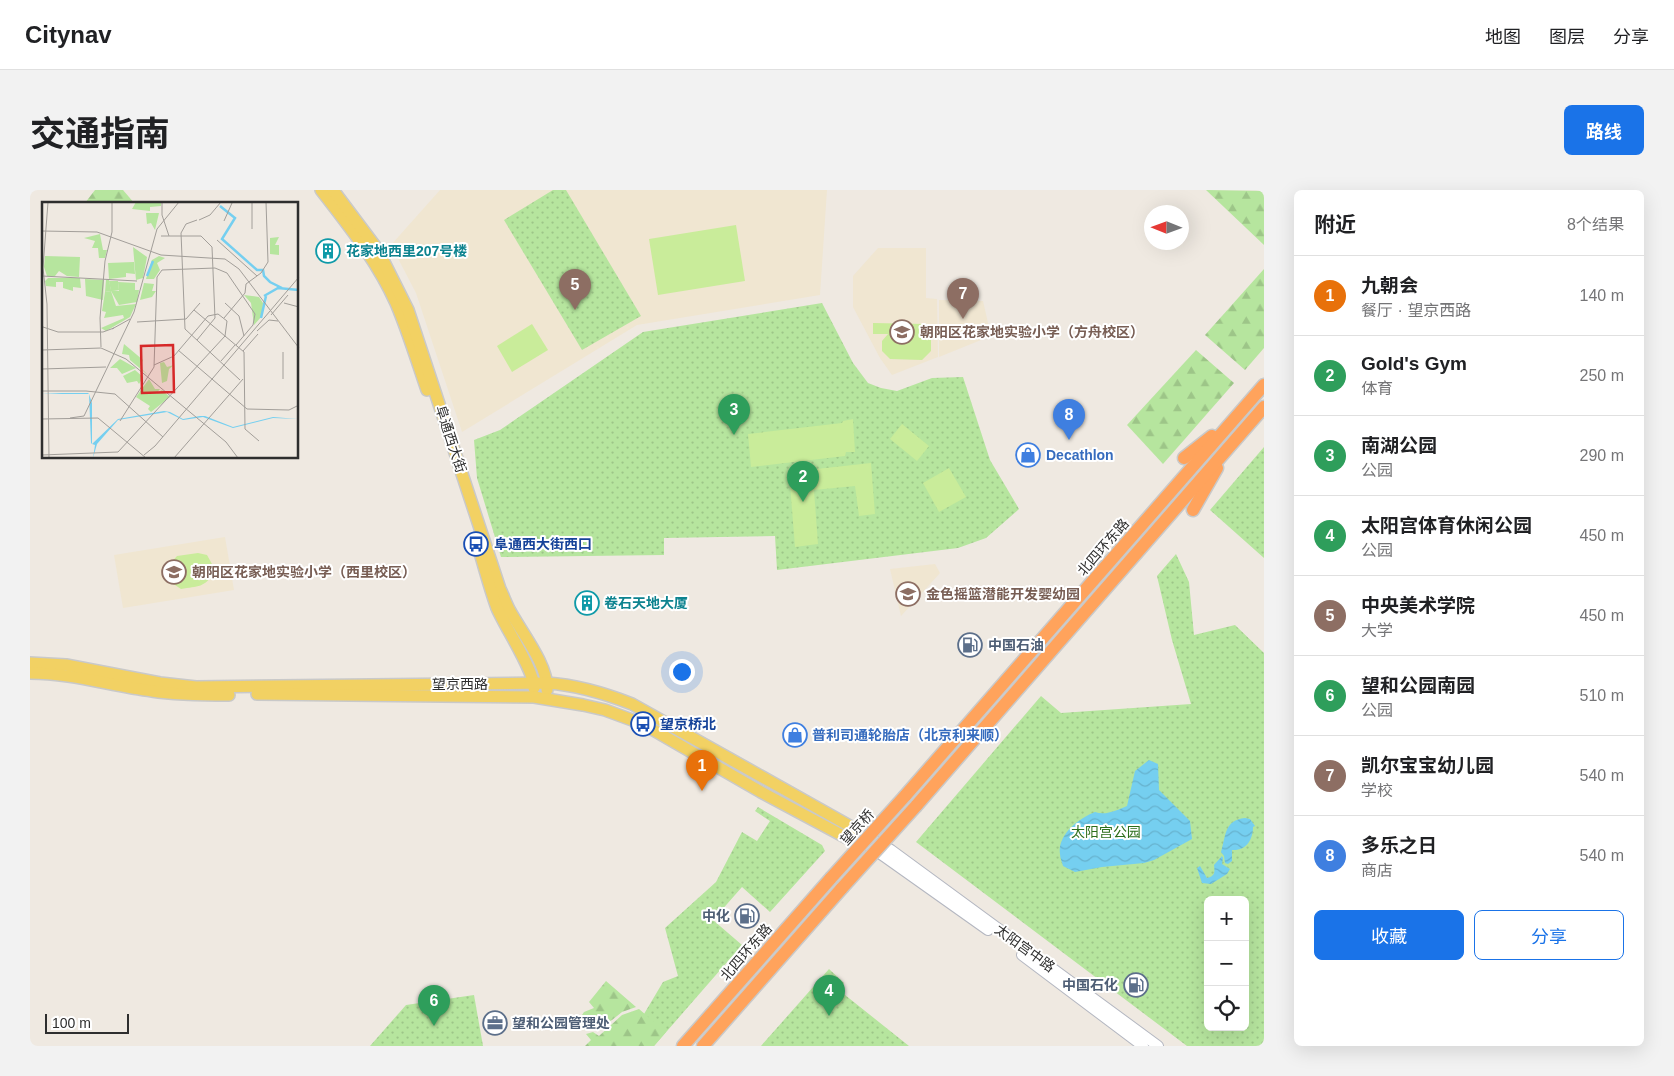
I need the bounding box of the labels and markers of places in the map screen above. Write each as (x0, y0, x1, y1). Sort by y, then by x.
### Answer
building icon: 花家地西里207号楼 (315, 238, 341, 264)
place label: 花家地西里207号楼 (346, 243, 467, 259)
pin: 5 (559, 269, 591, 310)
pin: 7 (947, 278, 979, 319)
school or university icon: 朝阳区花家地实验小学（方舟校区） (889, 319, 915, 345)
place label: 朝阳区花家地实验小学（方舟校区） (920, 324, 1144, 340)
pin: 3 (718, 394, 750, 435)
pin: 8 (1053, 399, 1085, 440)
shop icon: Decathlon (1015, 442, 1041, 468)
place label: Decathlon (1046, 447, 1114, 463)
pin: 2 (787, 461, 819, 502)
bus stop icon: 阜通西大街西口 (463, 531, 489, 557)
place label: 阜通西大街西口 (494, 536, 592, 552)
school or university icon: 朝阳区花家地实验小学（西里校区） (161, 559, 187, 585)
place label: 朝阳区花家地实验小学（西里校区） (192, 564, 416, 580)
school or university icon: 金色摇篮潜能开发婴幼园 (895, 581, 921, 607)
place label: 金色摇篮潜能开发婴幼园 (926, 586, 1080, 602)
building icon: 卷石天地大厦 (574, 590, 600, 616)
place label: 卷石天地大厦 (604, 595, 688, 611)
fuel station icon: 中国石油 (957, 632, 983, 658)
place label: 中国石油 (988, 637, 1044, 653)
bus stop icon: 望京桥北 (630, 711, 656, 737)
place label: 望京桥北 (660, 716, 716, 732)
shop icon: 普利司通轮胎店（北京利来顺） (782, 722, 808, 748)
place label: 普利司通轮胎店（北京利来顺） (812, 727, 1008, 743)
pin: 1 (686, 750, 718, 791)
fuel station icon: 中化 (734, 903, 760, 929)
place label: 中化 (702, 908, 730, 924)
fuel station icon: 中国石化 (1123, 972, 1149, 998)
pin: 4 (813, 975, 845, 1016)
place label: 中国石化 (1062, 977, 1118, 993)
pin: 6 (418, 985, 450, 1026)
office icon: 望和公园管理处 (482, 1010, 508, 1036)
place label: 望和公园管理处 (512, 1015, 610, 1031)

